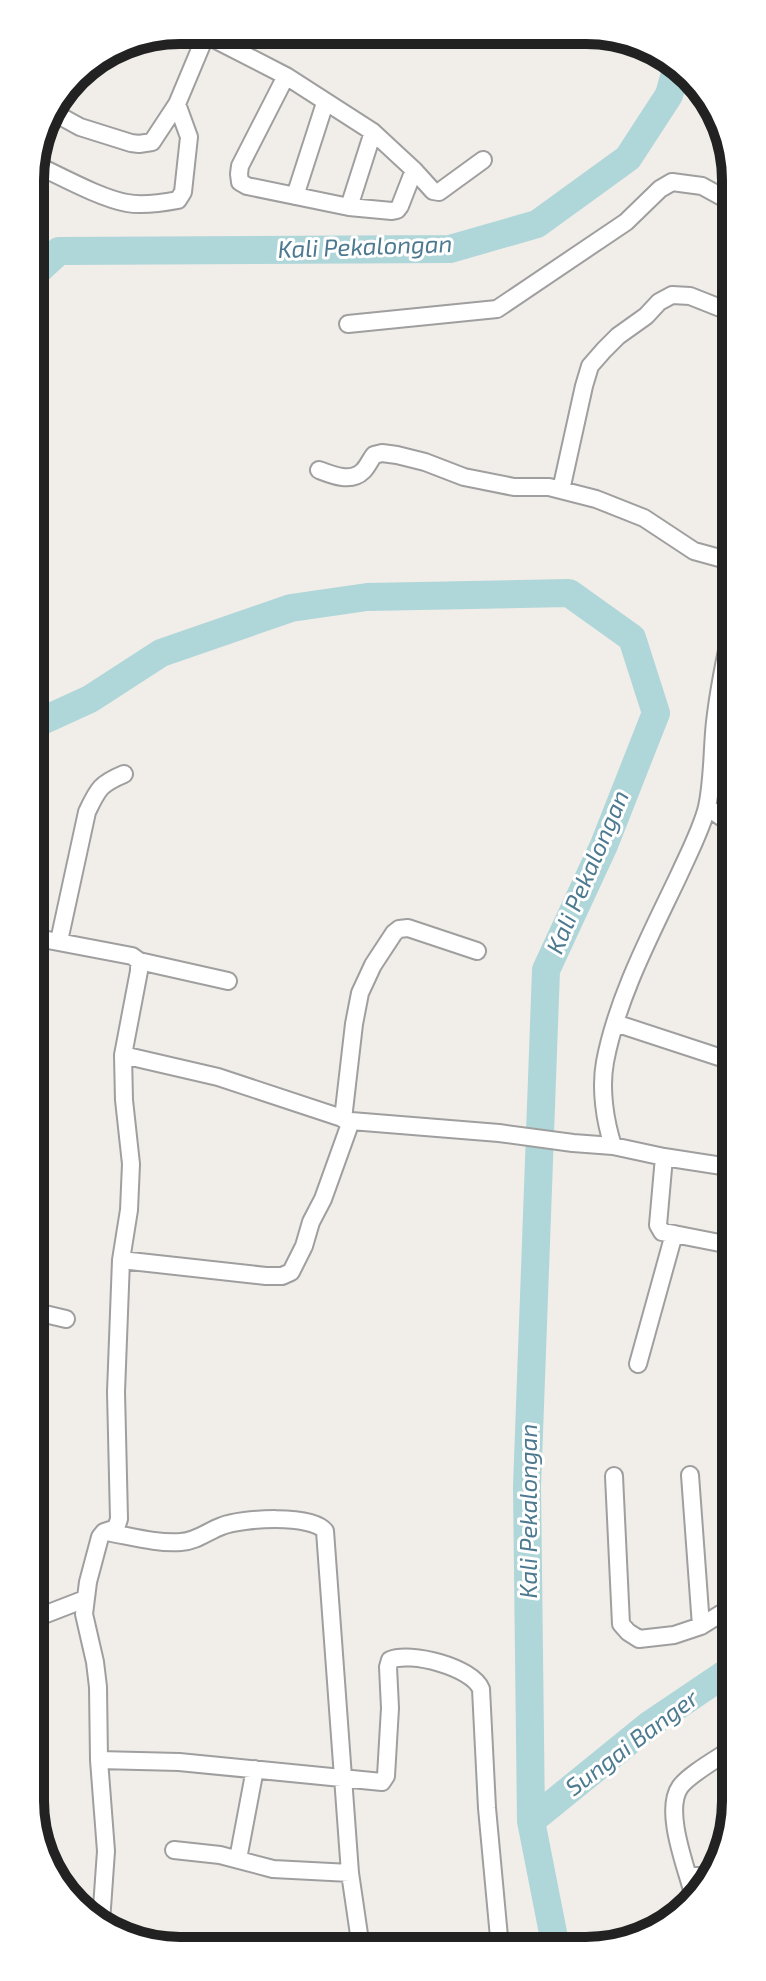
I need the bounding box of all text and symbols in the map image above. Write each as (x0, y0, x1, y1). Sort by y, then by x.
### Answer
water label: Kali Pekalongan (277, 228, 453, 263)
water label: Kali Pekalongan (539, 785, 634, 958)
water label: Kali Pekalongan (513, 1424, 542, 1598)
water label: Sungai Banger (559, 1682, 703, 1801)

